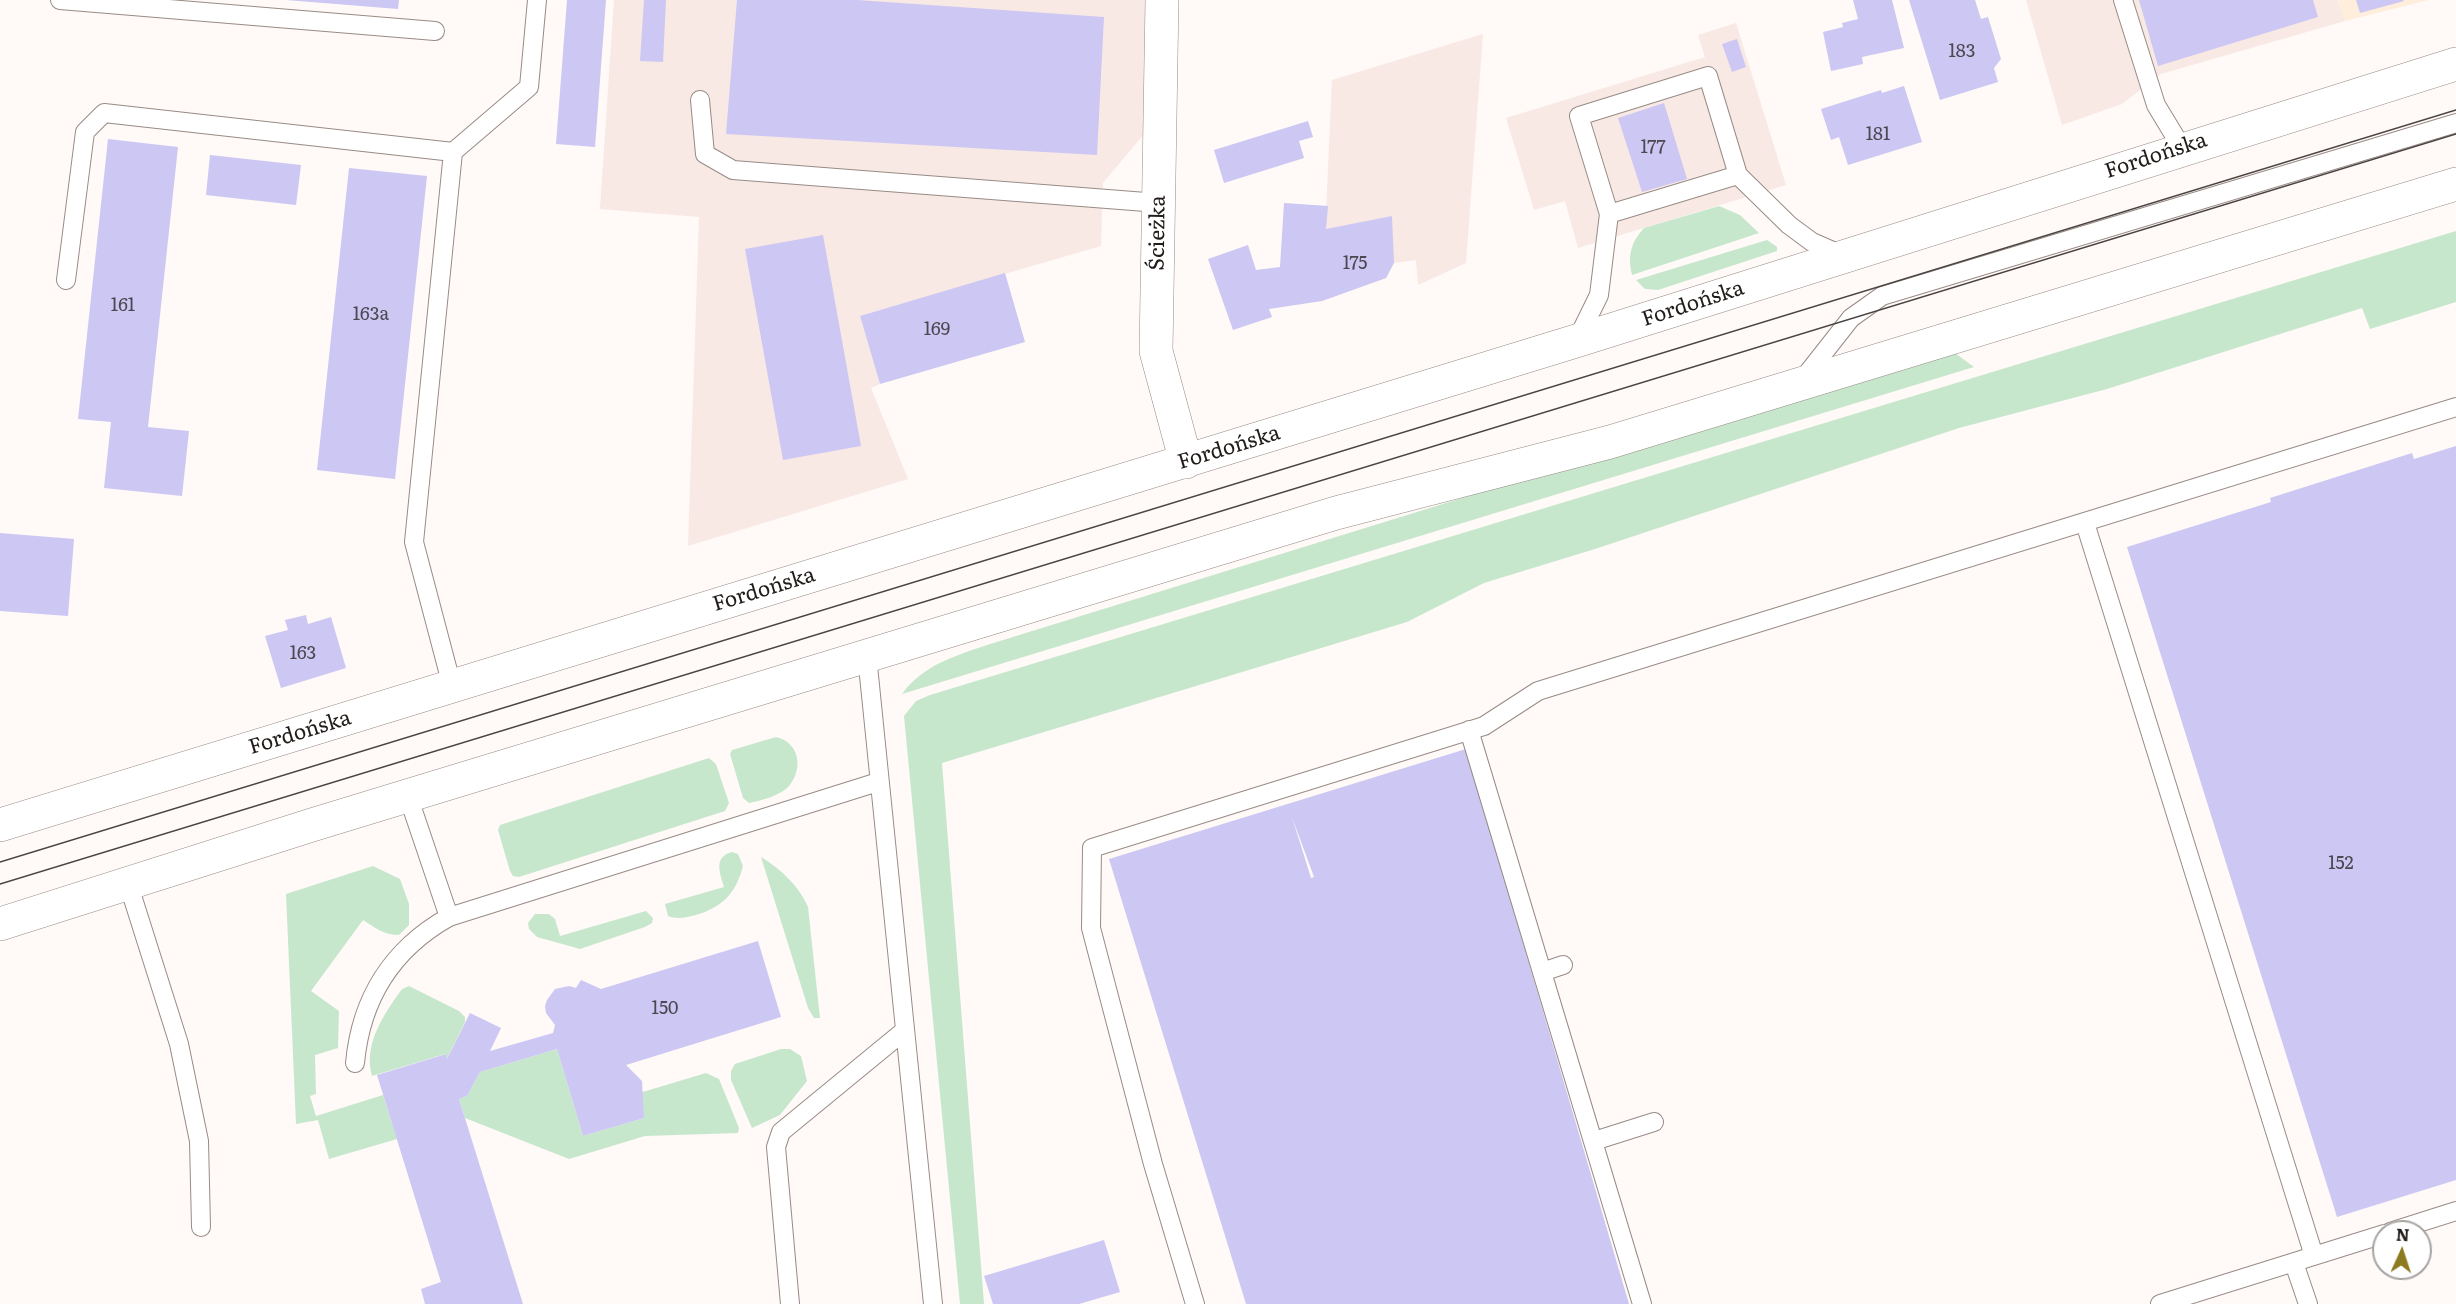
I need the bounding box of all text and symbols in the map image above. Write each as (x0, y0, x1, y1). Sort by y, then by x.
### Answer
house number: 183 (1949, 41, 1975, 63)
house number: 181 (1866, 124, 1890, 146)
street label: Fordońska (2102, 128, 2210, 184)
house number: 177 (1640, 137, 1666, 159)
street label: Ścieżka (1145, 195, 1171, 271)
house number: 175 (1343, 253, 1367, 275)
street label: Fordońska (1639, 276, 1747, 332)
house number: 161 (111, 295, 135, 317)
house number: 163a (353, 304, 389, 326)
house number: 169 (924, 319, 950, 341)
street label: Fordońska (1175, 420, 1283, 476)
street label: Fordońska (710, 562, 818, 618)
house number: 163 (290, 643, 316, 665)
street label: Fordońska (246, 705, 354, 761)
house number: 152 (2328, 853, 2354, 875)
house number: 150 (652, 998, 678, 1020)
north arrow (2372, 1220, 2432, 1280)
text: N (2395, 1222, 2410, 1246)

